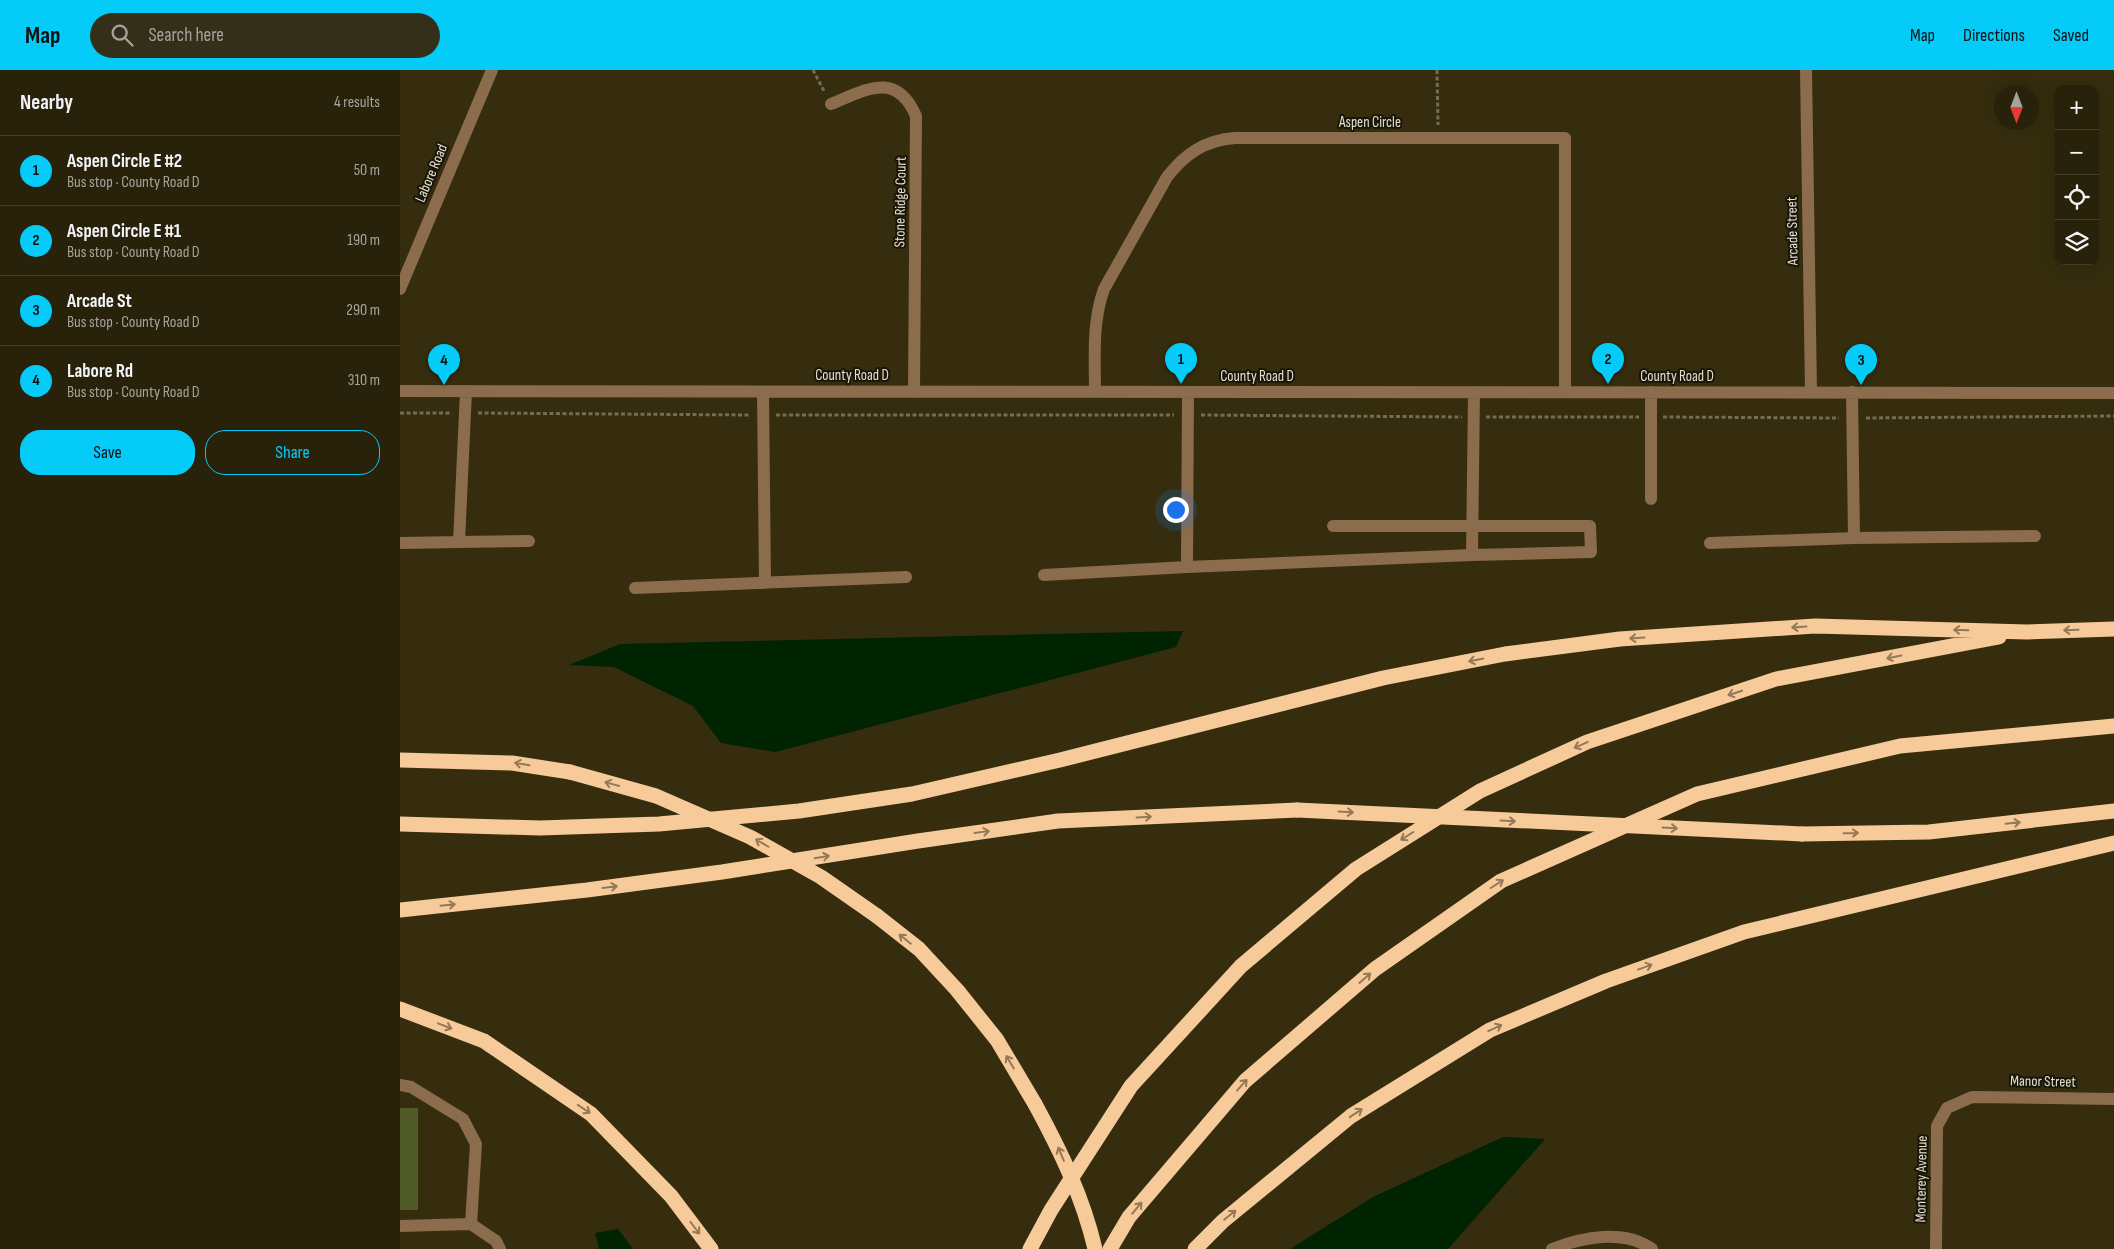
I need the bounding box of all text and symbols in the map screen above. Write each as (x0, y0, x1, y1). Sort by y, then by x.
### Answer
search box (90, 13, 440, 58)
text: Map (25, 21, 60, 50)
icon: search (108, 21, 136, 49)
text: Search here (148, 24, 224, 47)
text: Map (1910, 25, 1935, 46)
text: Directions (1963, 25, 2025, 46)
text: Saved (2053, 25, 2089, 46)
north arrow (1994, 85, 2039, 130)
map controls (2054, 85, 2099, 265)
button: + (2054, 85, 2099, 130)
text: Nearby (20, 90, 73, 115)
text: 4 results (334, 93, 380, 112)
street label: Aspen Circle (1338, 113, 1401, 132)
button: − (2054, 130, 2099, 175)
street label: Labore Road (411, 141, 452, 205)
text: Aspen Circle E #2 (67, 150, 182, 173)
street label: Stone Ridge Court (890, 156, 911, 248)
text: 1 (33, 161, 39, 180)
text: 50 m (354, 161, 380, 180)
text: Bus stop · County Road D (67, 173, 200, 192)
button: locate (2054, 175, 2099, 220)
street label: Arcade Street (1782, 196, 1803, 266)
text: Aspen Circle E #1 (67, 220, 181, 243)
button: layers (2054, 220, 2099, 265)
text: 2 (32, 231, 40, 250)
text: 190 m (347, 231, 380, 250)
text: Bus stop · County Road D (67, 243, 200, 262)
text: Arcade St (67, 290, 132, 313)
text: 3 (32, 301, 40, 320)
text: 290 m (346, 301, 380, 320)
text: Bus stop · County Road D (67, 313, 200, 332)
pin: 1 (1165, 343, 1197, 384)
pin: 2 (1592, 343, 1624, 384)
pin: 4 (428, 344, 460, 385)
pin: 3 (1845, 344, 1877, 385)
text: Labore Rd (67, 360, 133, 383)
street label: County Road D (815, 366, 889, 385)
street label: County Road D (1220, 367, 1294, 386)
street label: County Road D (1640, 367, 1714, 386)
text: 4 (32, 371, 40, 390)
text: 310 m (348, 371, 380, 390)
text: Bus stop · County Road D (67, 383, 200, 402)
button: Save (20, 430, 195, 475)
button: Share (205, 430, 380, 475)
your location (1163, 497, 1189, 523)
one-way arrow (1791, 622, 1807, 632)
one-way arrow (1954, 625, 1970, 635)
one-way arrow (2063, 625, 2079, 635)
one-way arrow (1629, 633, 1645, 642)
one-way arrow (1886, 652, 1902, 662)
one-way arrow (1468, 656, 1484, 665)
one-way arrow (1728, 688, 1744, 698)
one-way arrow (1574, 740, 1589, 750)
one-way arrow (515, 759, 531, 769)
one-way arrow (604, 778, 620, 788)
one-way arrow (1337, 808, 1353, 817)
one-way arrow (1136, 812, 1152, 822)
one-way arrow (1500, 816, 1516, 825)
one-way arrow (2004, 818, 2020, 828)
one-way arrow (1662, 824, 1678, 833)
one-way arrow (974, 827, 990, 837)
one-way arrow (1842, 828, 1858, 838)
one-way arrow (1401, 832, 1415, 842)
one-way arrow (756, 838, 770, 848)
one-way arrow (813, 851, 829, 861)
one-way arrow (1490, 879, 1504, 889)
one-way arrow (602, 881, 618, 891)
one-way arrow (440, 900, 456, 910)
one-way arrow (899, 933, 912, 944)
one-way arrow (1637, 962, 1653, 971)
one-way arrow (1358, 972, 1371, 984)
one-way arrow (437, 1022, 453, 1031)
one-way arrow (1487, 1023, 1502, 1033)
one-way arrow (1005, 1055, 1015, 1069)
street label: Manor Street (2010, 1071, 2076, 1092)
one-way arrow (1236, 1078, 1248, 1091)
one-way arrow (577, 1104, 591, 1114)
one-way arrow (1349, 1108, 1363, 1118)
street label: Monterey Avenue (1911, 1135, 1932, 1223)
one-way arrow (1056, 1147, 1066, 1162)
one-way arrow (1131, 1202, 1142, 1215)
one-way arrow (1223, 1210, 1236, 1221)
one-way arrow (690, 1221, 700, 1235)

